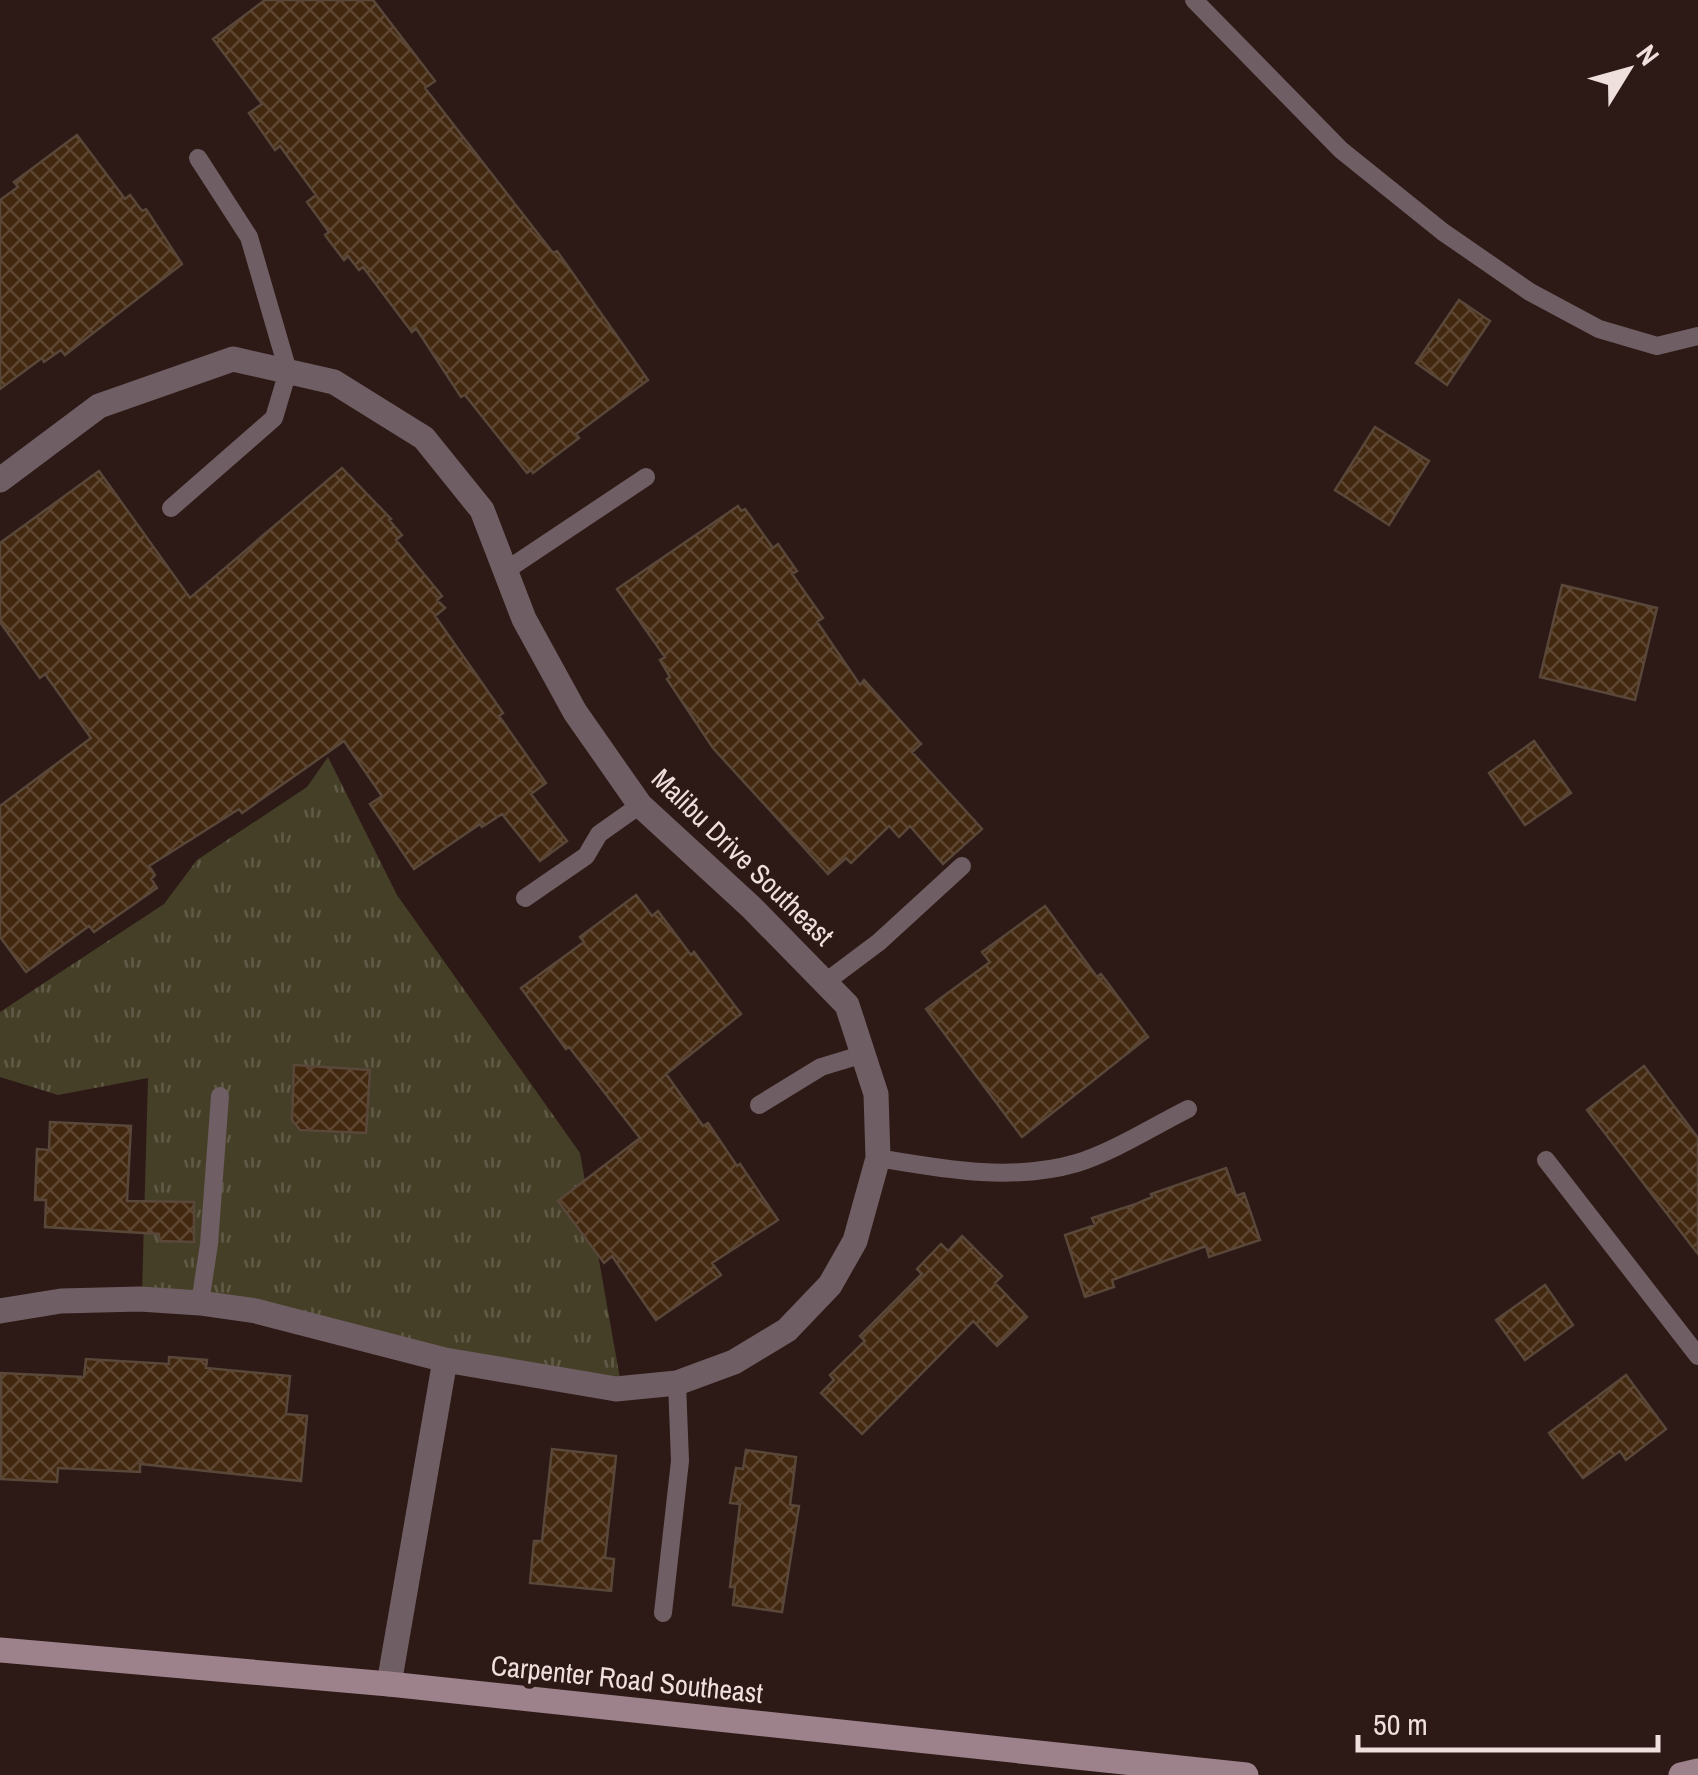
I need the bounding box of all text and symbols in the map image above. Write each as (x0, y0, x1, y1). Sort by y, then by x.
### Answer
north arrow (1578, 20, 1678, 120)
text: N (1628, 37, 1668, 73)
street label: Malibu Drive Southeast (644, 760, 842, 954)
street label: Carpenter Road Southeast (489, 1646, 765, 1712)
scale bar (1358, 1690, 1658, 1752)
text: 50 m (1373, 1704, 1428, 1744)

